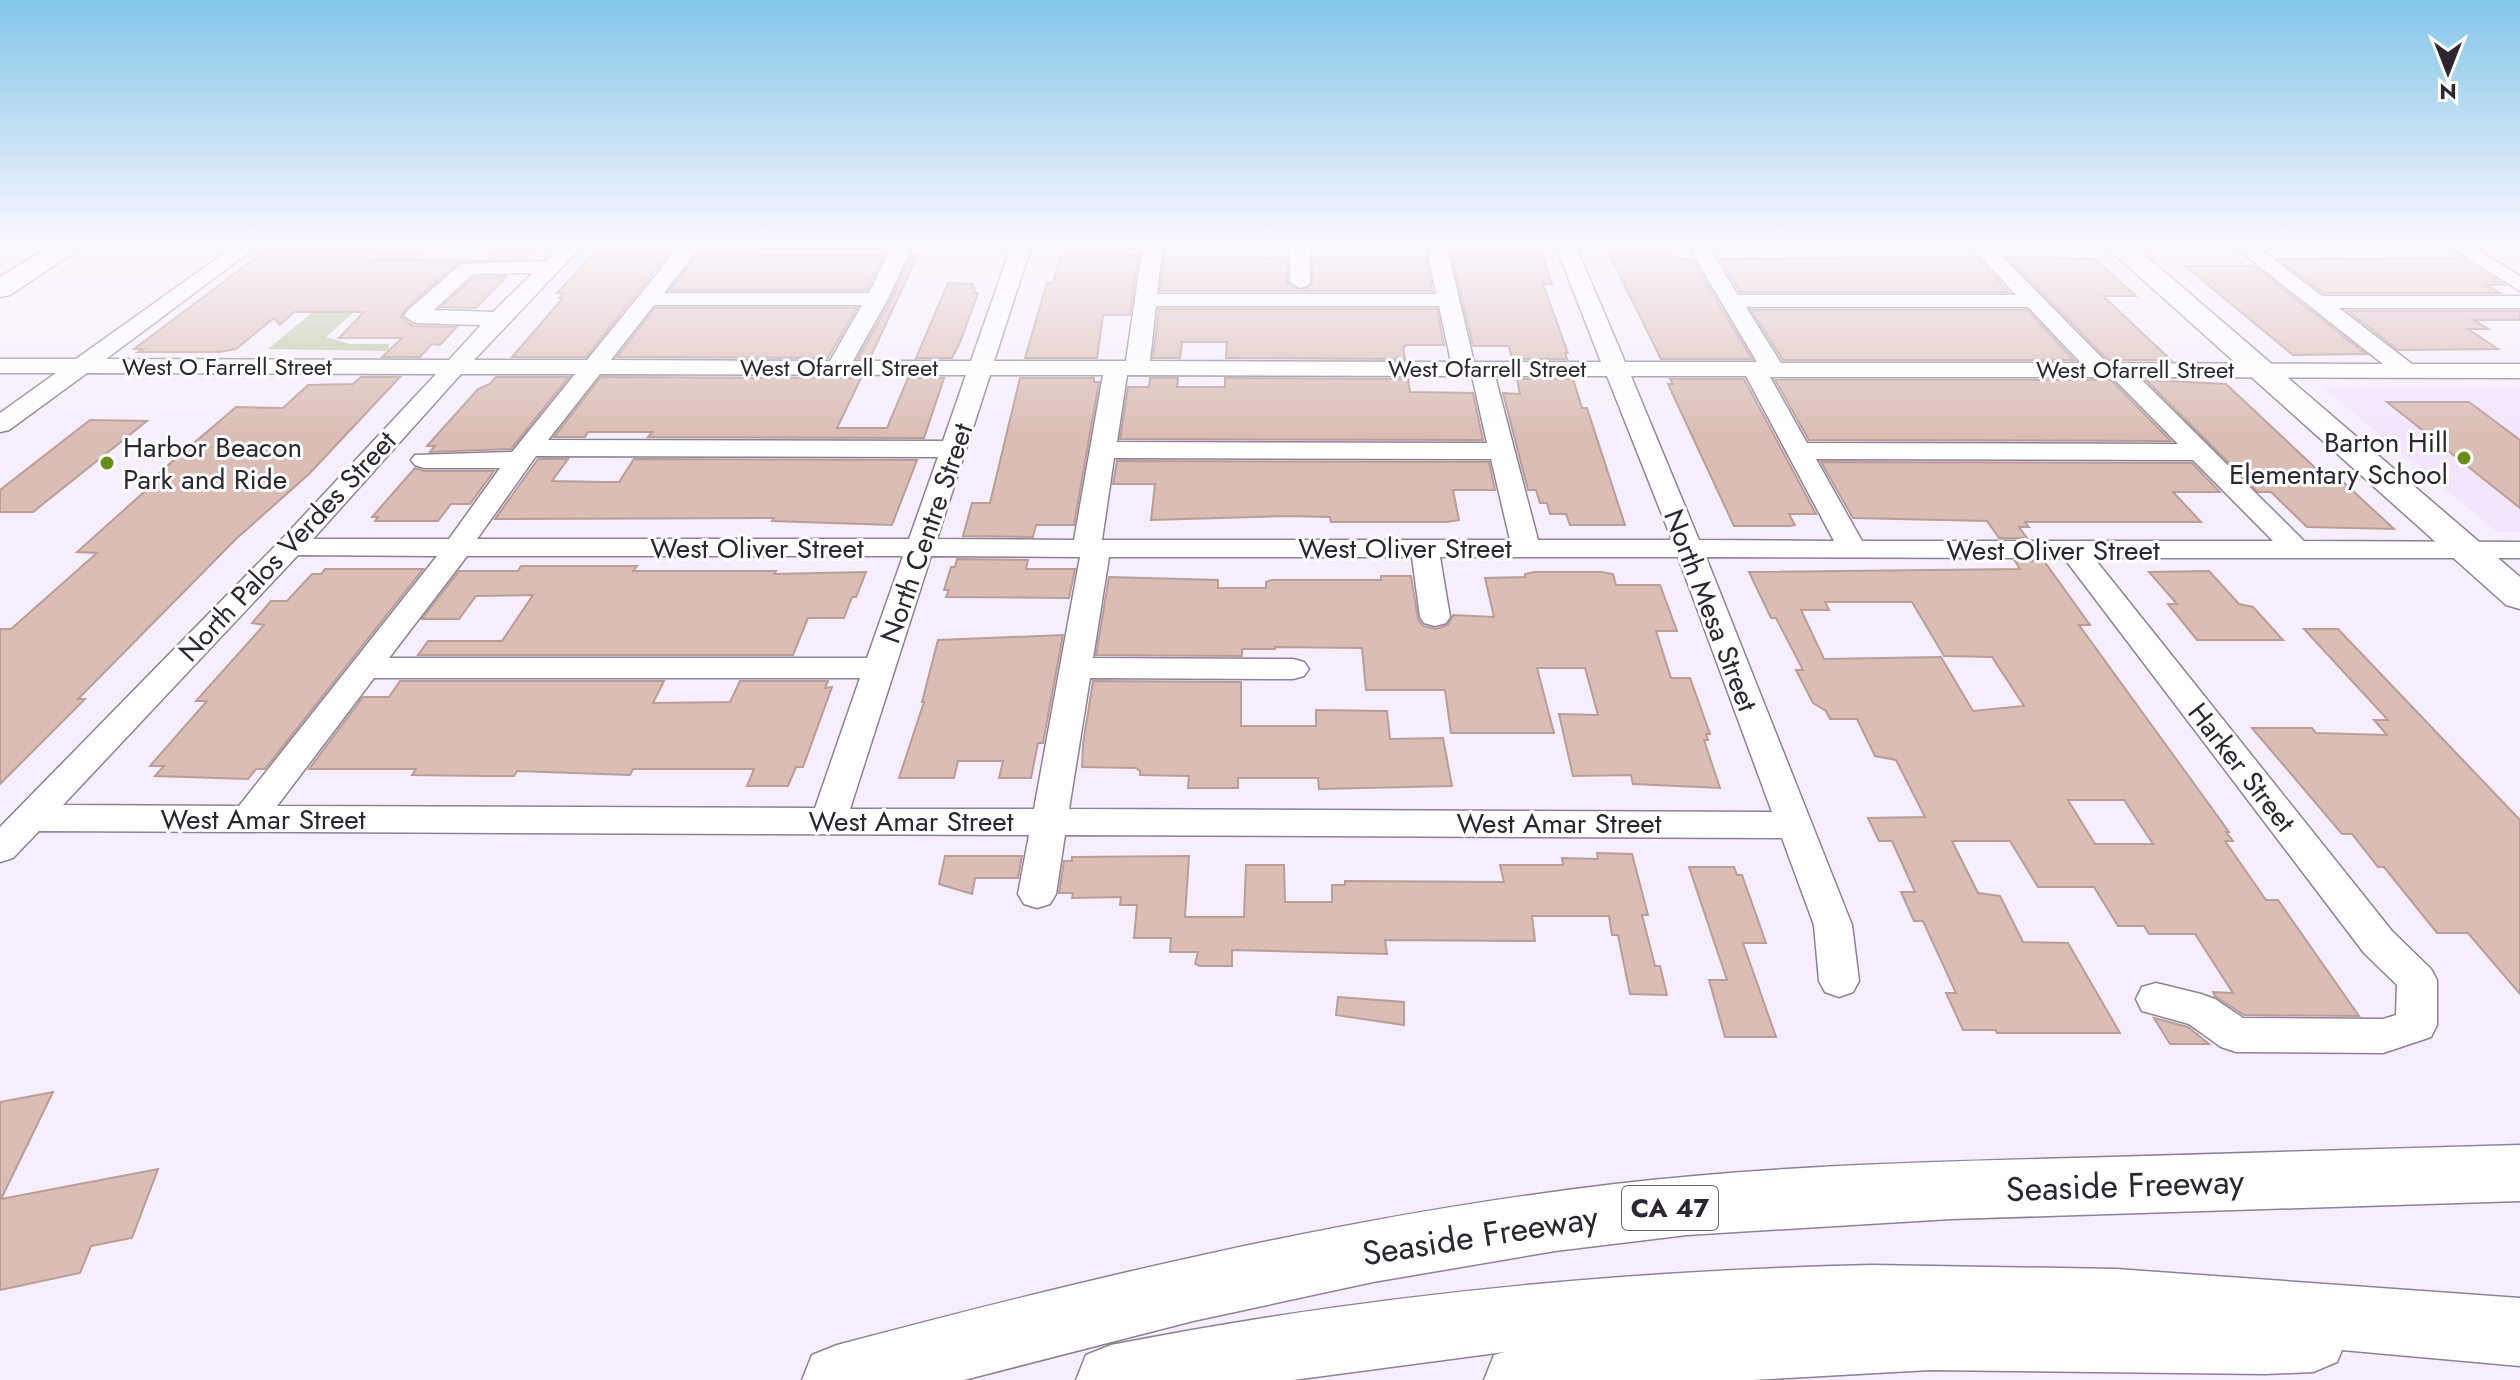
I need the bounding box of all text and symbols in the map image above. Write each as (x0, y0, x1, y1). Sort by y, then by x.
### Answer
north arrow (2408, 32, 2488, 112)
text: N (2439, 76, 2457, 108)
street label: West O Farrell Street (122, 349, 332, 384)
street label: West Ofarrell Street (740, 350, 938, 385)
street label: West Ofarrell Street (1388, 351, 1586, 386)
street label: West Ofarrell Street (2036, 352, 2234, 387)
street label: North Centre Street (870, 417, 983, 649)
street label: North Palos Verdes Street (169, 421, 406, 671)
place label: Barton Hill Elementary School (2229, 422, 2448, 495)
place label: Harbor Beacon Park and Ride (123, 427, 302, 500)
marker: Barton Hill Elementary School (2455, 449, 2473, 467)
marker: Harbor Beacon Park and Ride (98, 454, 116, 472)
street label: North Mesa Street (1653, 503, 1768, 717)
street label: West Oliver Street (650, 528, 864, 569)
street label: West Oliver Street (1298, 528, 1512, 569)
street label: West Oliver Street (1946, 530, 2160, 571)
street label: Harker Street (2178, 694, 2305, 841)
street label: West Amar Street (161, 799, 366, 840)
street label: West Amar Street (809, 801, 1014, 842)
street label: West Amar Street (1457, 803, 1662, 844)
street label: Seaside Freeway (2005, 1157, 2245, 1214)
road number: CA 47 (1622, 1186, 1718, 1230)
street label: Seaside Freeway (1359, 1193, 1602, 1278)

